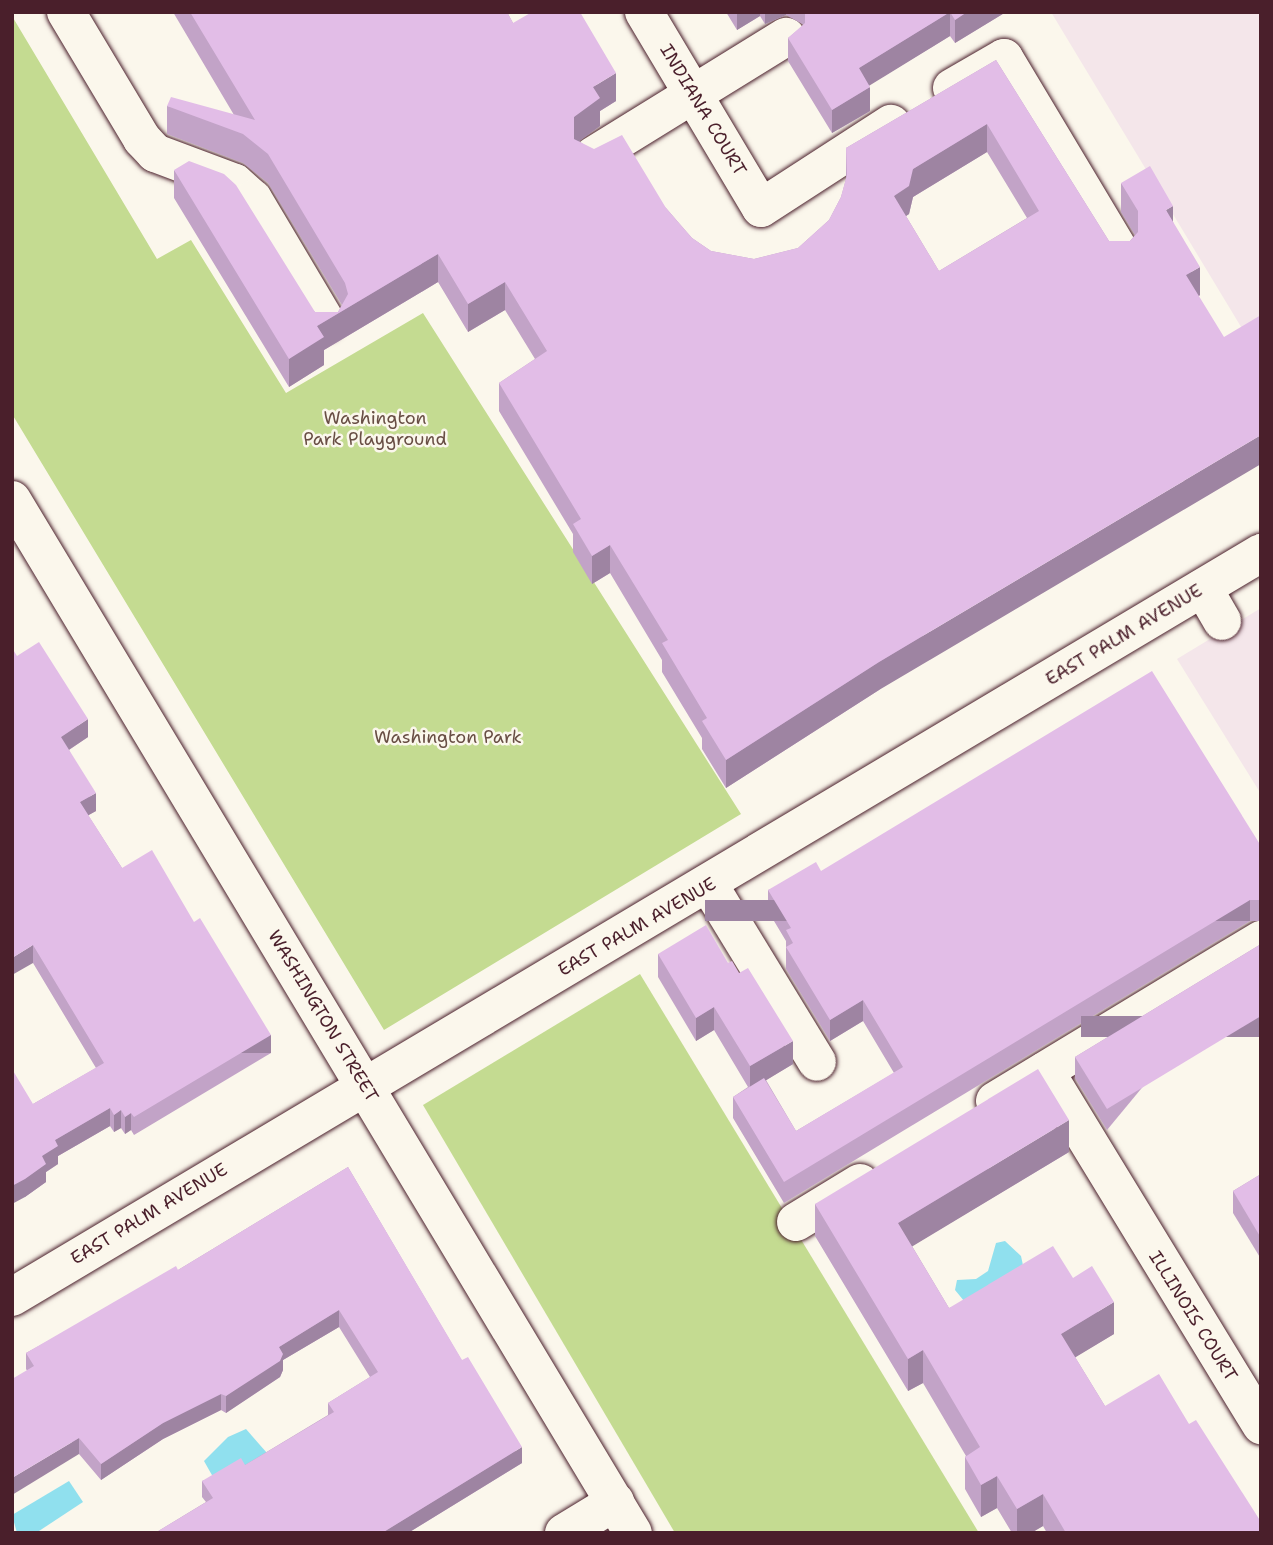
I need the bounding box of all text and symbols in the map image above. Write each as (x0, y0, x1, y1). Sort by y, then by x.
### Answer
street label: INDIANA COURT (655, 40, 751, 180)
park label: Washington Park Playground (303, 408, 447, 450)
street label: EAST PALM AVENUE (1042, 580, 1206, 690)
park label: Washington Park (374, 726, 522, 748)
street label: EAST PALM AVENUE (554, 873, 720, 981)
street label: WASHINGTON STREET (263, 926, 383, 1106)
street label: EAST PALM AVENUE (67, 1159, 231, 1269)
street label: ILLINOIS COURT (1144, 1247, 1242, 1385)

